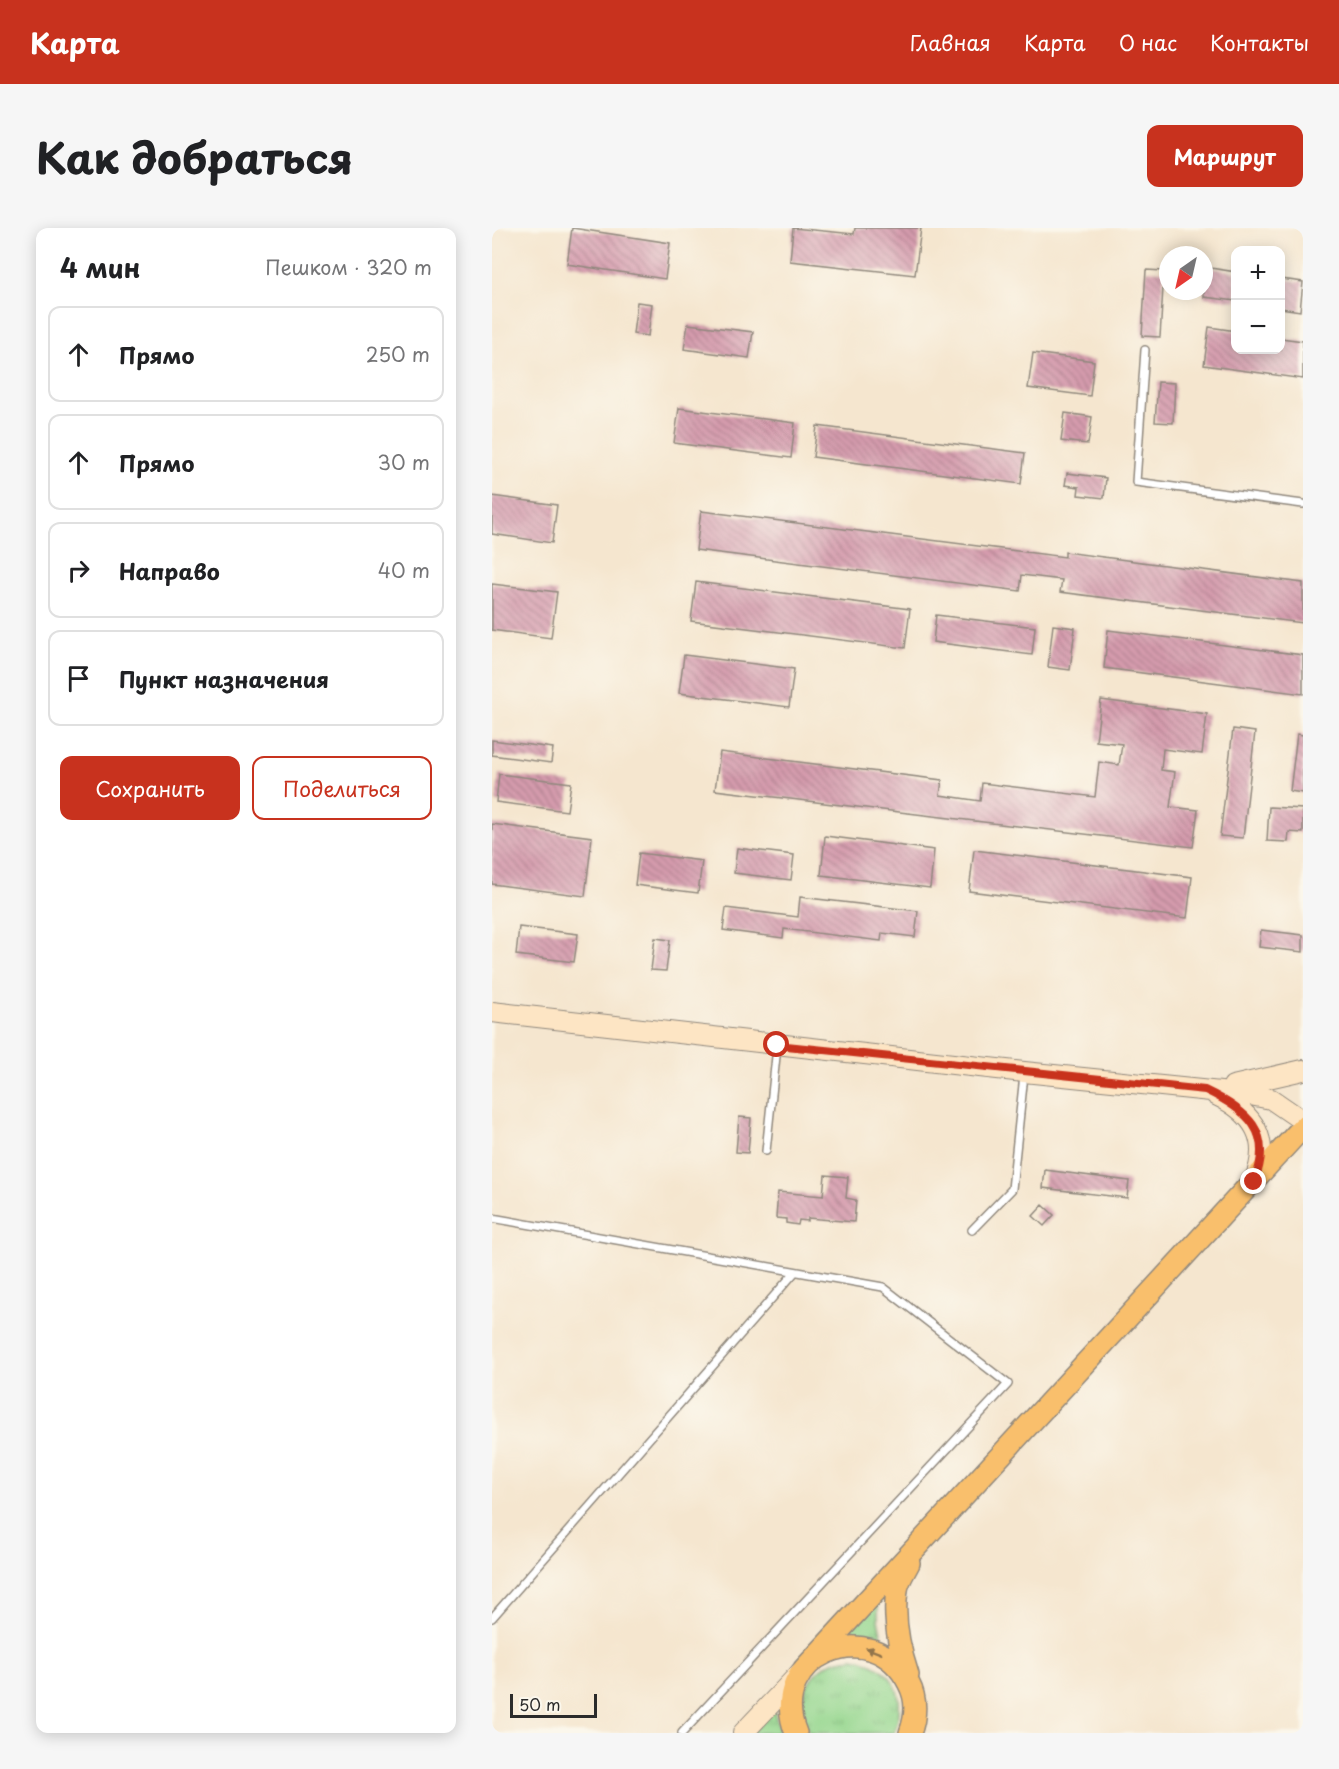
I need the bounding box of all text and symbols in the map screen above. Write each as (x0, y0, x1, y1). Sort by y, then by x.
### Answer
text: Карта (30, 21, 120, 64)
text: Главная (910, 26, 991, 58)
text: Карта (1024, 26, 1086, 58)
text: О нас (1119, 26, 1177, 58)
text: Контакты (1210, 26, 1309, 58)
text: Как добраться (36, 125, 353, 188)
button: Маршрут (1147, 125, 1303, 187)
north arrow (1159, 246, 1213, 300)
map controls (1231, 246, 1285, 354)
button: + (1231, 246, 1285, 300)
text: 4 мин (60, 248, 141, 287)
text: Пешком · 320 m (265, 252, 432, 282)
button: − (1231, 300, 1285, 354)
icon: ahead (62, 338, 95, 371)
text: Прямо (119, 338, 194, 371)
text: 250 m (366, 339, 430, 369)
icon: ahead (62, 446, 95, 479)
text: Прямо (119, 446, 194, 479)
text: 30 m (377, 447, 430, 477)
icon: right (62, 554, 95, 587)
text: Направо (119, 554, 220, 587)
text: 40 m (378, 555, 430, 585)
icon: arrive (62, 662, 95, 695)
text: Пункт назначения (119, 662, 329, 695)
button: Сохранить (60, 756, 240, 820)
button: Поделиться (252, 756, 432, 820)
route start (763, 1031, 789, 1057)
route end (1240, 1168, 1266, 1194)
one-way arrow (865, 1646, 883, 1656)
scale bar (510, 1691, 597, 1718)
text: 50 m (519, 1692, 560, 1716)

